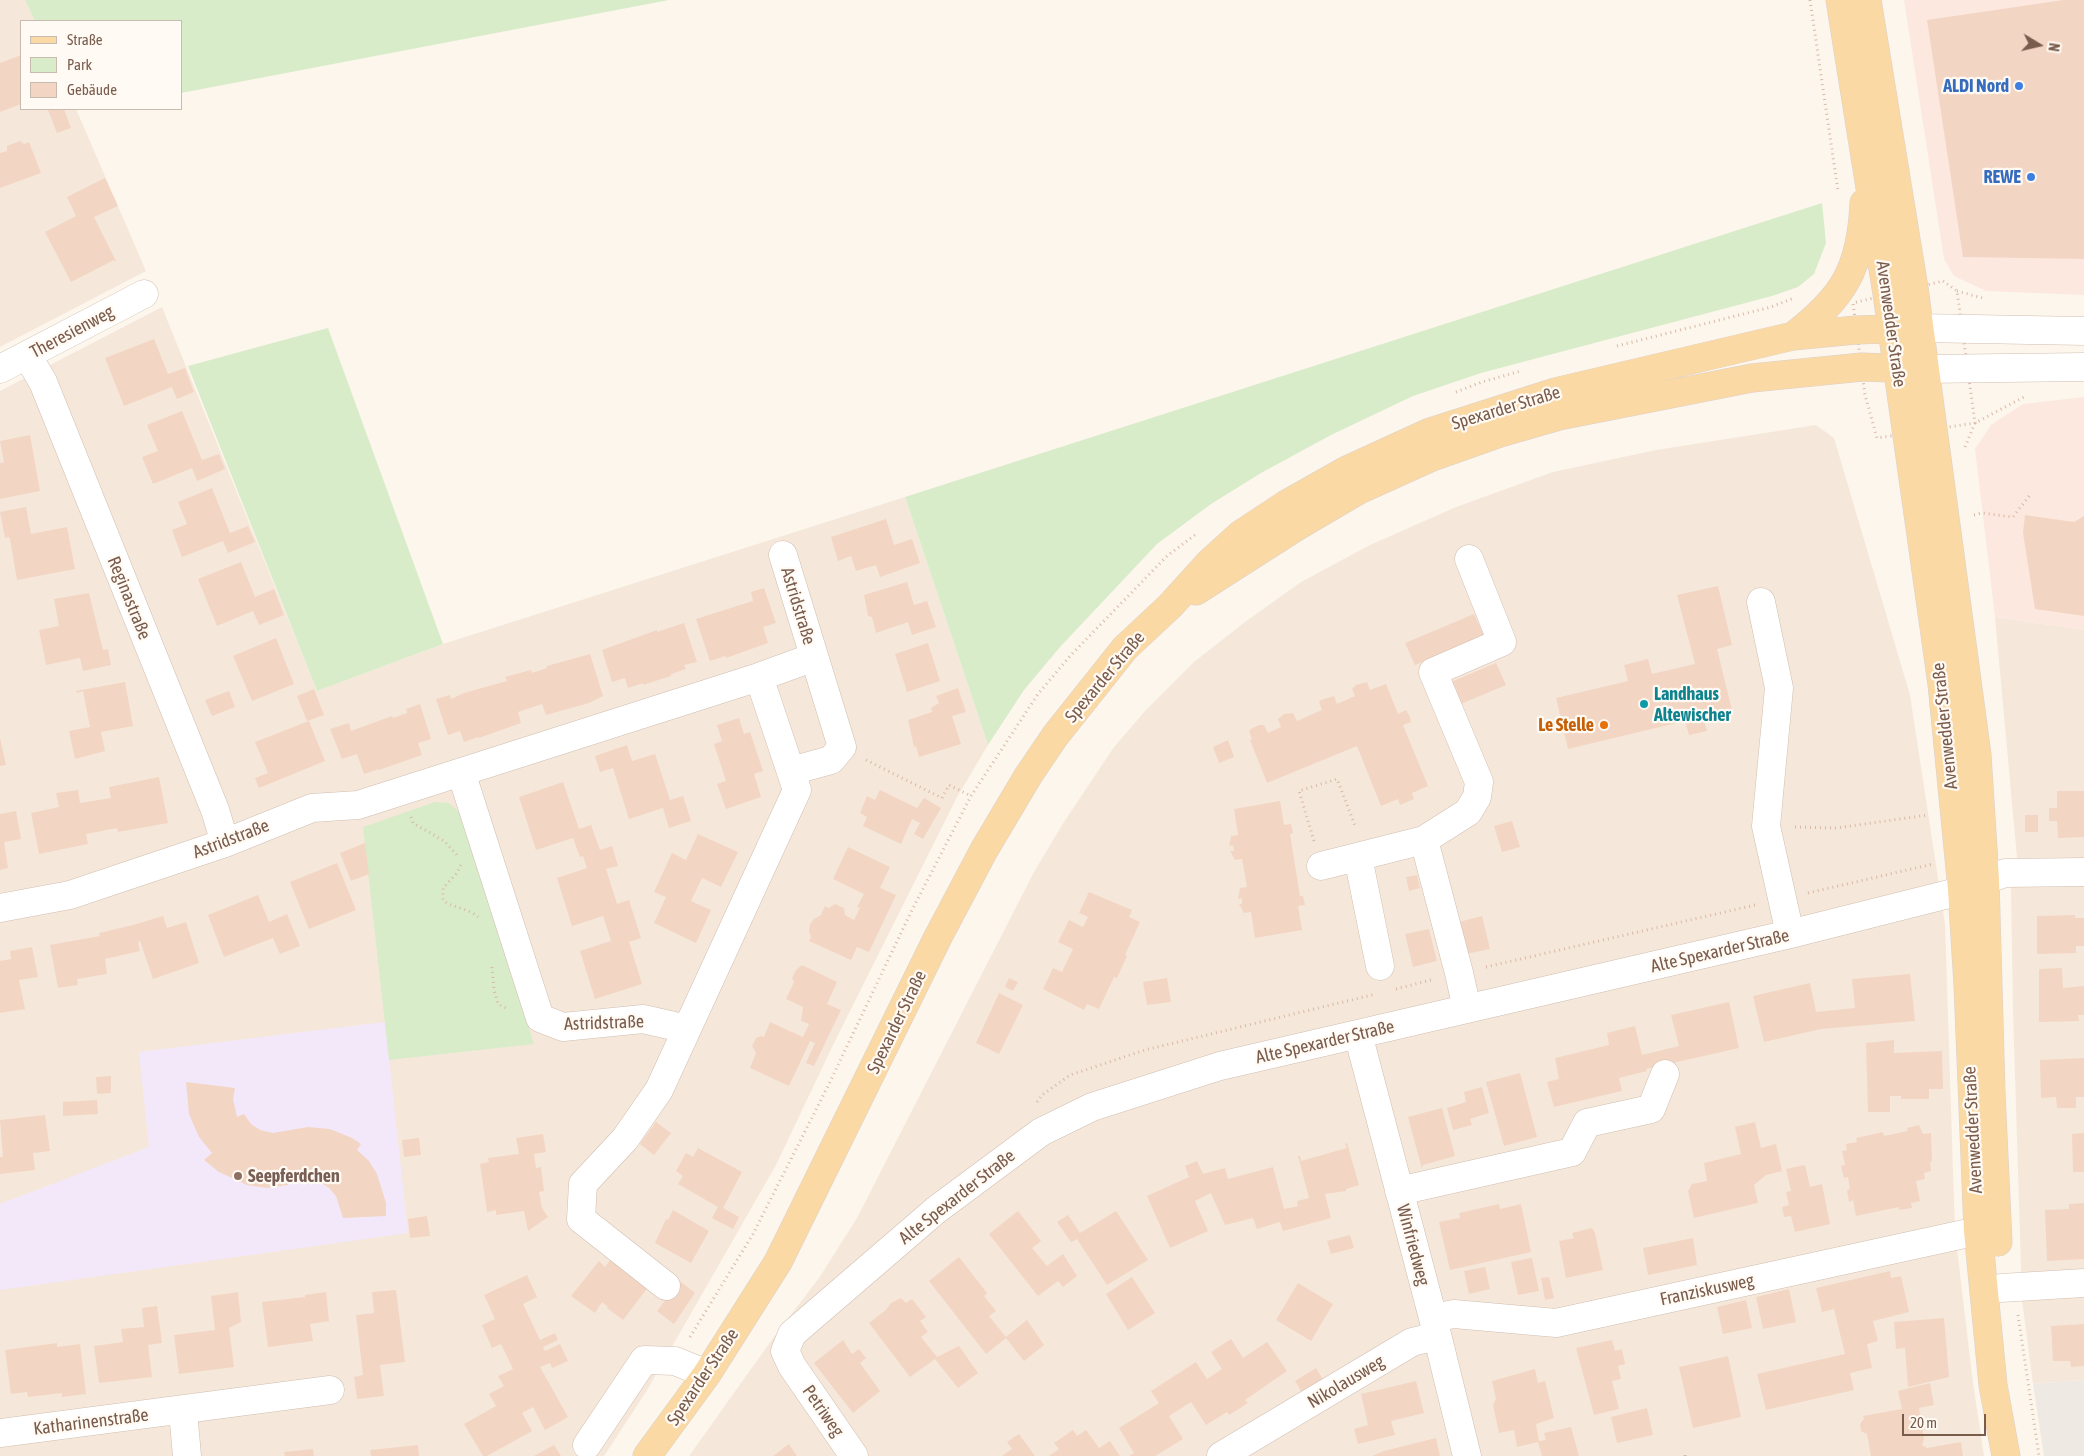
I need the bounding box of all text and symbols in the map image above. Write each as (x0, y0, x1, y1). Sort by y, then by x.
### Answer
legend (20, 20, 182, 110)
north arrow (2014, 20, 2064, 70)
text: Straße (67, 31, 103, 48)
text: N (2045, 42, 2062, 53)
text: Park (67, 56, 92, 73)
place label: ALDI Nord (1943, 75, 2009, 97)
marker: ALDI Nord (2013, 80, 2025, 92)
text: Gebäude (67, 81, 117, 98)
place label: REWE (1984, 166, 2021, 188)
marker: REWE (2025, 171, 2037, 183)
street label: Avenwedder Straße (1871, 259, 1911, 389)
street label: Theresienweg (26, 301, 118, 363)
street label: Spexarder Straße (1449, 381, 1563, 435)
street label: Reginastraße (103, 553, 155, 643)
street label: Astridstraße (776, 565, 820, 647)
street label: Spexarder Straße (1061, 627, 1149, 727)
street label: Avenwedder Straße (1928, 662, 1962, 790)
place label: Landhaus Altewischer (1654, 683, 1731, 726)
marker: Landhaus Altewischer (1638, 698, 1650, 710)
place label: Le Stelle (1538, 714, 1594, 736)
marker: Le Stelle (1598, 719, 1610, 731)
street label: Astridstraße (190, 815, 272, 863)
street label: Alte Spexarder Straße (1649, 925, 1791, 977)
street label: Spexarder Straße (863, 967, 931, 1077)
street label: Astridstraße (564, 1011, 644, 1035)
street label: Alte Spexarder Straße (1254, 1016, 1396, 1068)
street label: Avenwedder Straße (1959, 1066, 1987, 1194)
street label: Alte Spexarder Straße (895, 1145, 1019, 1249)
place label: Seepferdchen (248, 1165, 340, 1187)
marker: Seepferdchen (232, 1170, 244, 1182)
street label: Winfriedweg (1392, 1202, 1434, 1288)
street label: Franziskusweg (1658, 1270, 1756, 1310)
street label: Spexarder Straße (663, 1324, 743, 1430)
street label: Nikolausweg (1304, 1351, 1388, 1413)
street label: Petriweg (798, 1381, 848, 1441)
street label: Katharinenstraße (32, 1404, 150, 1440)
scale bar (1904, 1404, 1988, 1436)
text: 20 m (1910, 1414, 1937, 1431)

